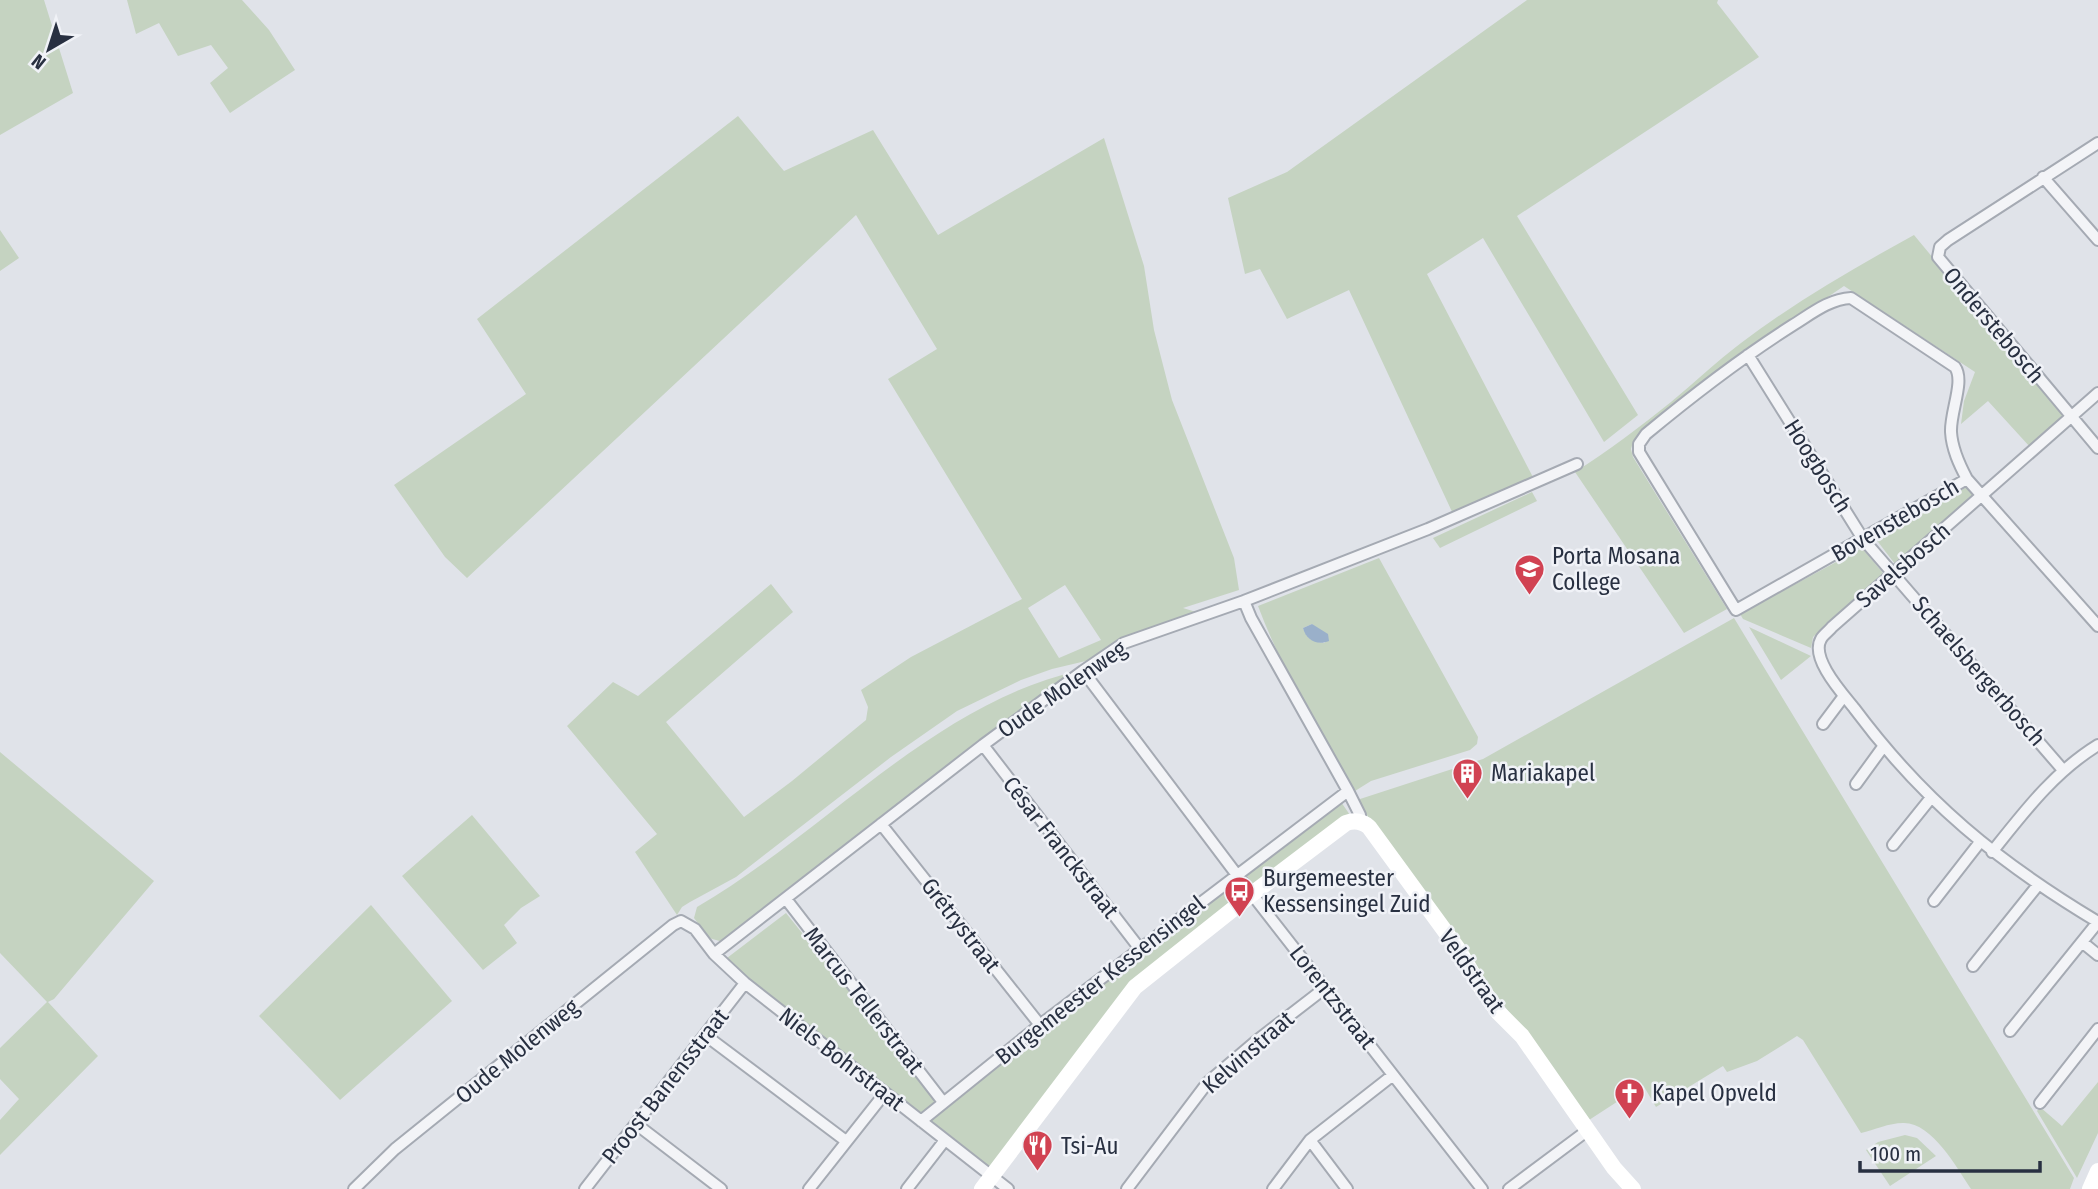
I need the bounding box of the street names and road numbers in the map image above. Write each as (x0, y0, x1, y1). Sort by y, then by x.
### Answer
street label: Onderstebosch (1937, 261, 2051, 389)
street label: Hoogbosch (1778, 414, 1858, 518)
street label: Bovenstebosch (1826, 472, 1964, 568)
street label: Savelsbosch (1850, 516, 1956, 614)
street label: Schaelsbergerbosch (1906, 590, 2052, 752)
street label: Oude Molenweg (992, 634, 1132, 744)
street label: César Franckstraat (997, 771, 1125, 924)
street label: Grétrystraat (915, 872, 1007, 978)
street label: Burgemeester Kessensingel (990, 890, 1210, 1070)
street label: Marcus Tellerstraat (798, 921, 930, 1079)
street label: Veldstraat (1433, 924, 1511, 1018)
street label: Lorentzstraat (1284, 940, 1382, 1055)
street label: Oude Molenweg (450, 993, 585, 1109)
street label: Niels Bohrstraat (774, 1001, 911, 1117)
street label: Proost Banensstraat (596, 1002, 735, 1169)
street label: Kelvinstraat (1197, 1004, 1300, 1099)

